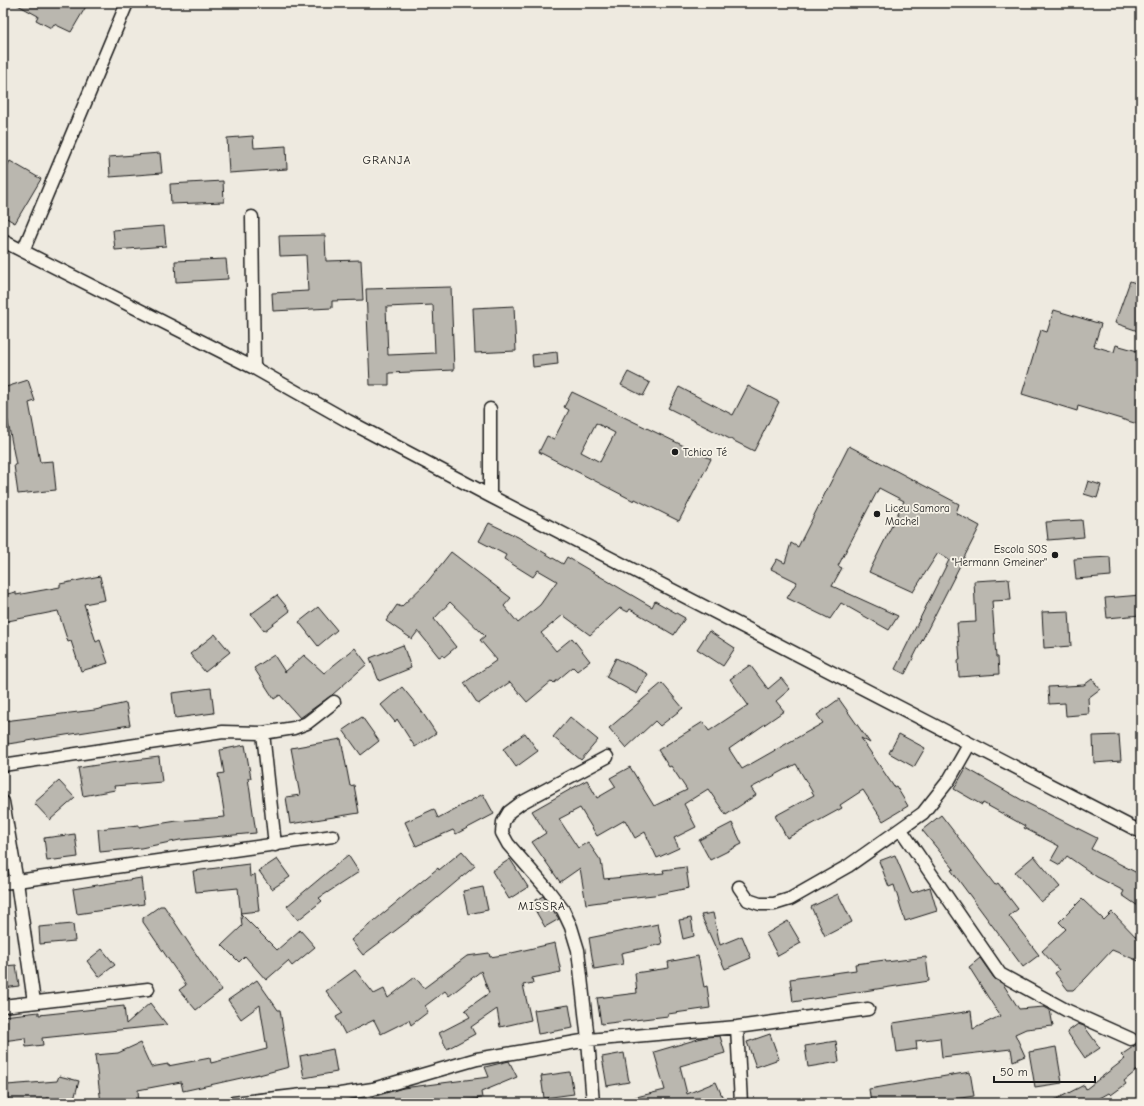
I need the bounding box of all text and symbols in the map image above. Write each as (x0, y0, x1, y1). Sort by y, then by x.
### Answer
district label: GRANJA (362, 153, 412, 167)
place label: Tchico Té (683, 446, 727, 459)
marker: Tchico Té (670, 447, 680, 457)
place label: Liceu Samora Machel (885, 502, 950, 528)
marker: Liceu Samora Machel (872, 509, 882, 519)
place label: Escola SOS "Hermann Gmeiner" (952, 543, 1047, 569)
marker: Escola SOS "Hermann Gmeiner" (1050, 550, 1060, 560)
district label: MISSRA (518, 899, 566, 913)
scale bar (994, 1058, 1095, 1084)
text: 50 m (1000, 1065, 1028, 1079)

